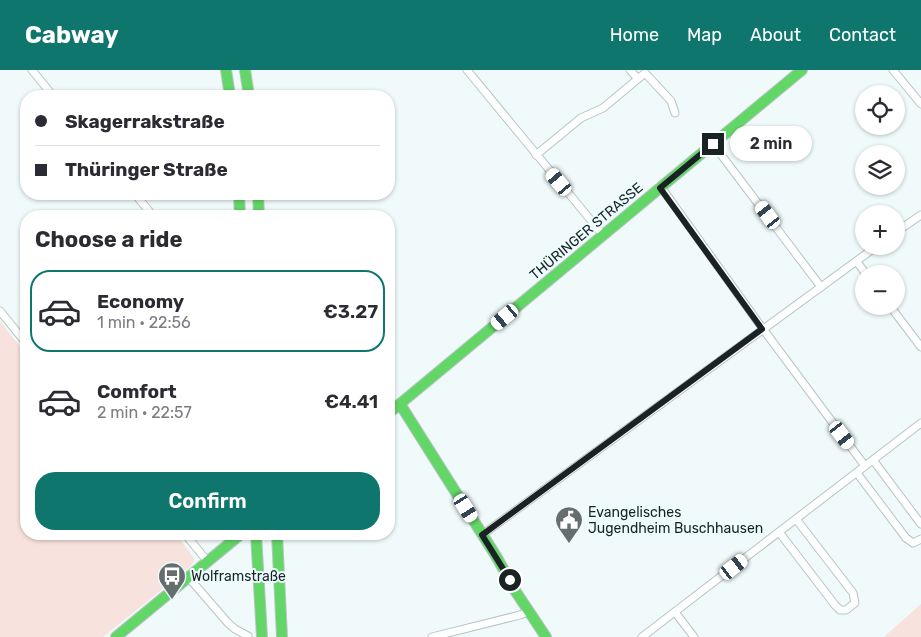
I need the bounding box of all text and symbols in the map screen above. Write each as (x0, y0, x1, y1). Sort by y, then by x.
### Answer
text: Cabway (25, 21, 119, 49)
text: Home (610, 24, 659, 46)
text: Map (687, 24, 722, 46)
text: About (750, 24, 801, 46)
text: Contact (829, 24, 896, 46)
map controls (855, 85, 905, 315)
button: locate (855, 85, 905, 135)
text: Skagerrakstraße (65, 110, 225, 133)
callout: 2 min (730, 126, 813, 162)
route end (702, 133, 724, 155)
text: 2 min (750, 134, 792, 153)
button: layers (855, 145, 905, 195)
text: Thüringer Straße (65, 158, 228, 181)
car (543, 166, 574, 198)
street label: THÜRINGER STRASSE (526, 179, 646, 284)
car (752, 199, 783, 231)
button: + (855, 205, 905, 255)
text: Choose a ride (35, 226, 182, 253)
button: − (855, 265, 905, 315)
icon: car (37, 289, 82, 334)
text: Economy (97, 290, 184, 313)
text: €3.27 (323, 300, 378, 323)
car (488, 302, 521, 332)
text: 1 min · 22:56 (97, 313, 191, 332)
icon: car (37, 379, 82, 424)
text: Comfort (97, 380, 177, 403)
text: €4.41 (324, 390, 378, 413)
text: 2 min · 22:57 (97, 403, 192, 422)
car (826, 419, 857, 451)
button: Confirm (35, 472, 380, 530)
car (451, 491, 480, 525)
place label: Evangelisches Jugendheim Buschhausen (588, 504, 763, 537)
public building icon: Evangelisches Jugendheim Buschhausen (554, 505, 584, 544)
car (717, 552, 750, 582)
bus stop icon: Wolframstraße (157, 561, 187, 600)
place label: Wolframstraße (191, 568, 286, 585)
route start (499, 569, 521, 591)

